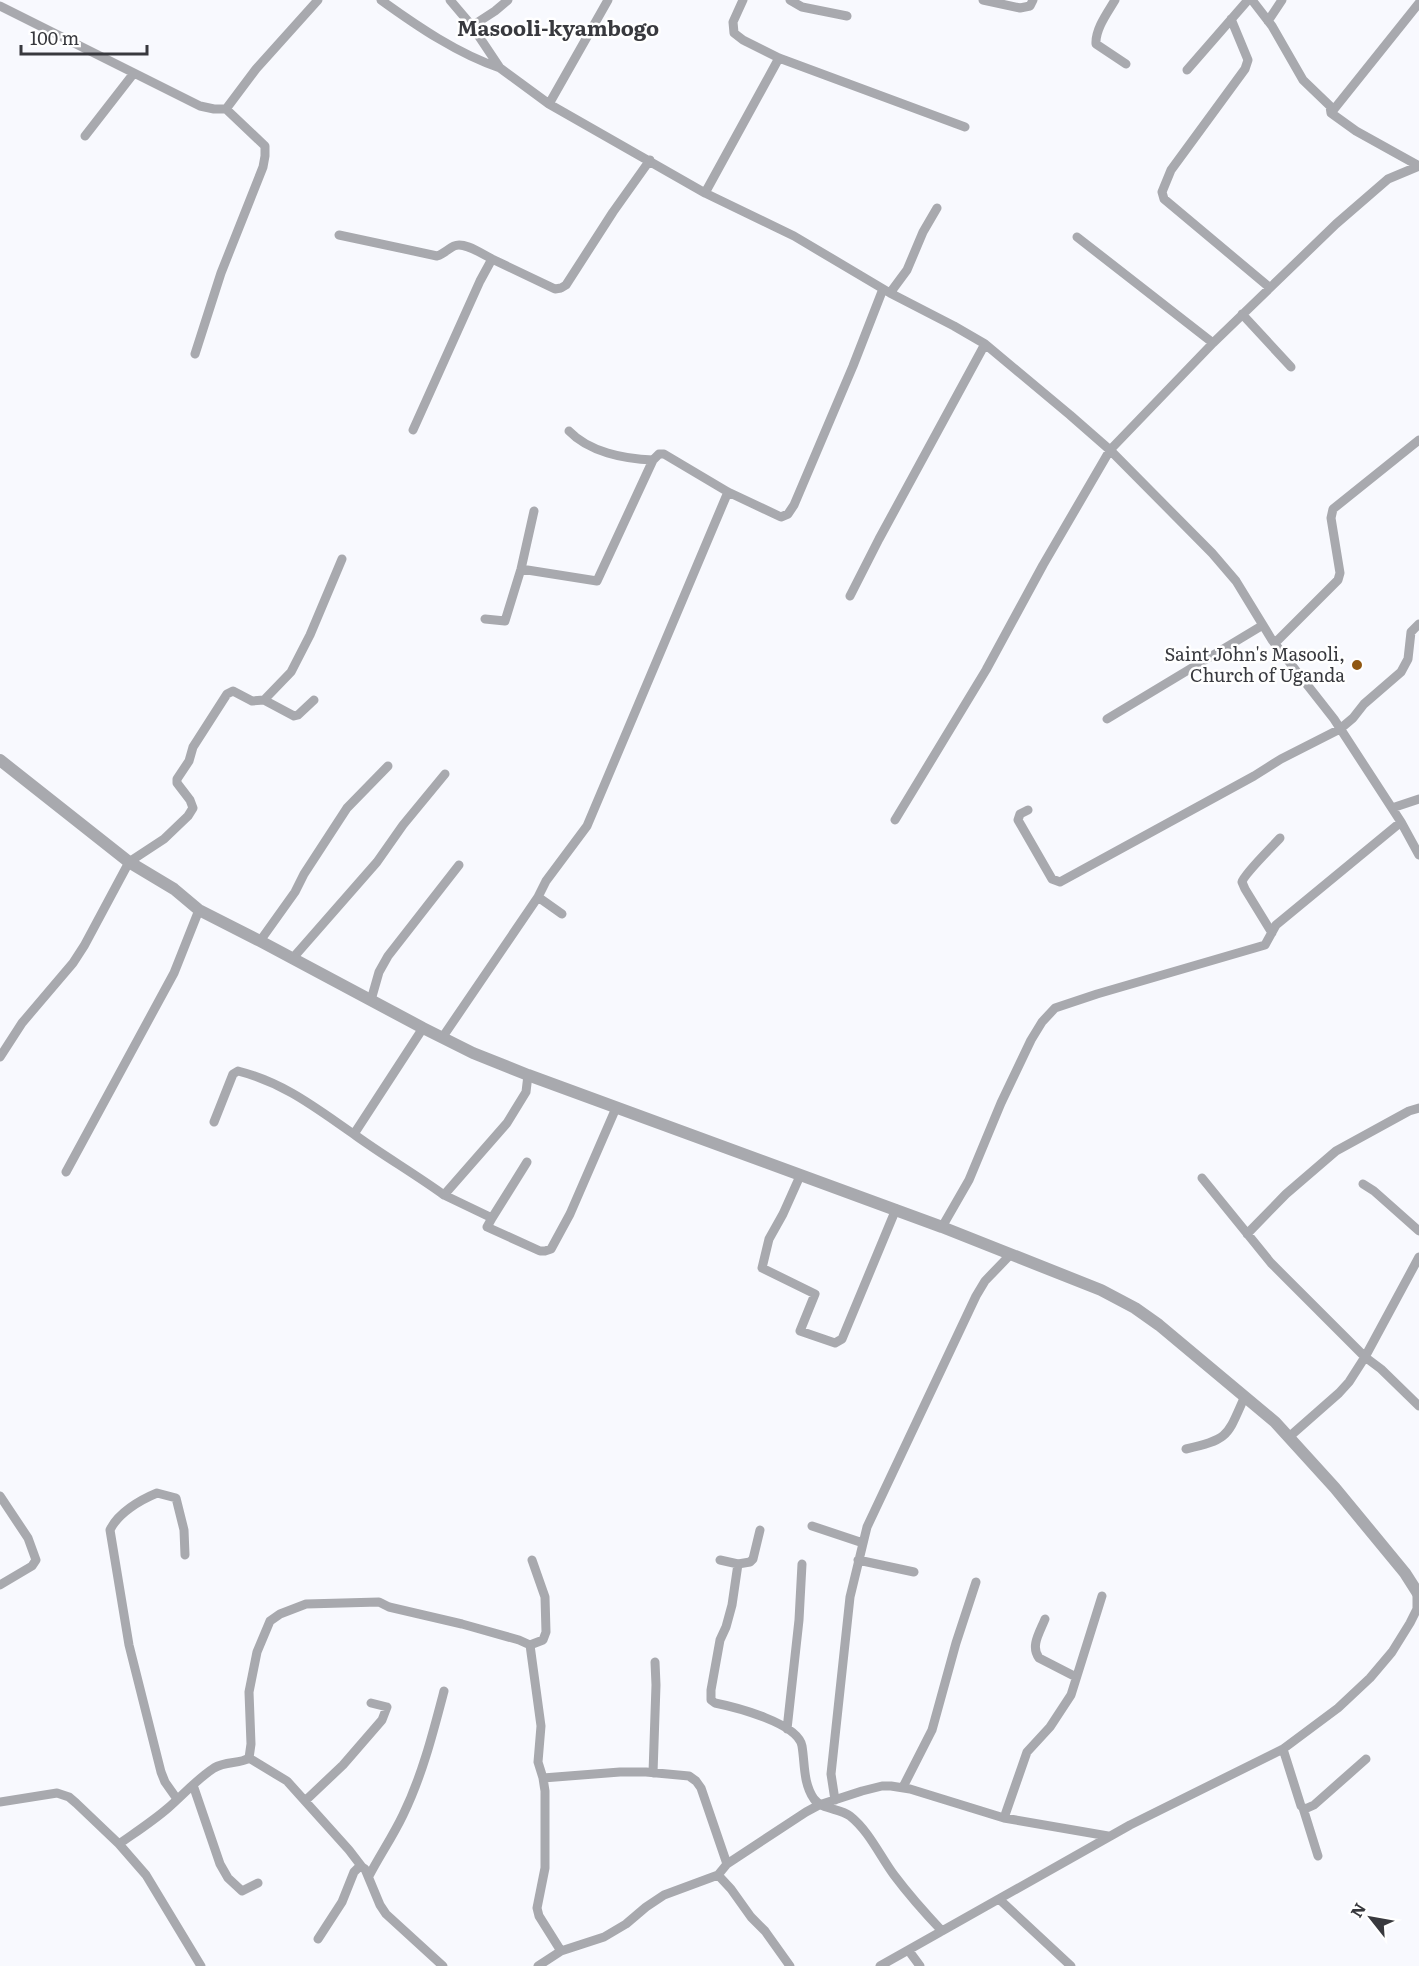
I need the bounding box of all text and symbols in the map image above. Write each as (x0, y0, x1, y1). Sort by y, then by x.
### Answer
district label: Masooli-kyambogo (457, 11, 659, 42)
scale bar (21, 18, 147, 56)
text: 100 m (30, 24, 79, 51)
place label: Saint John's Masooli, Church of Uganda (1164, 640, 1345, 688)
marker: Saint John's Masooli, Church of Uganda (1350, 658, 1364, 672)
north arrow (1341, 1888, 1401, 1948)
text: N (1344, 1898, 1371, 1922)

